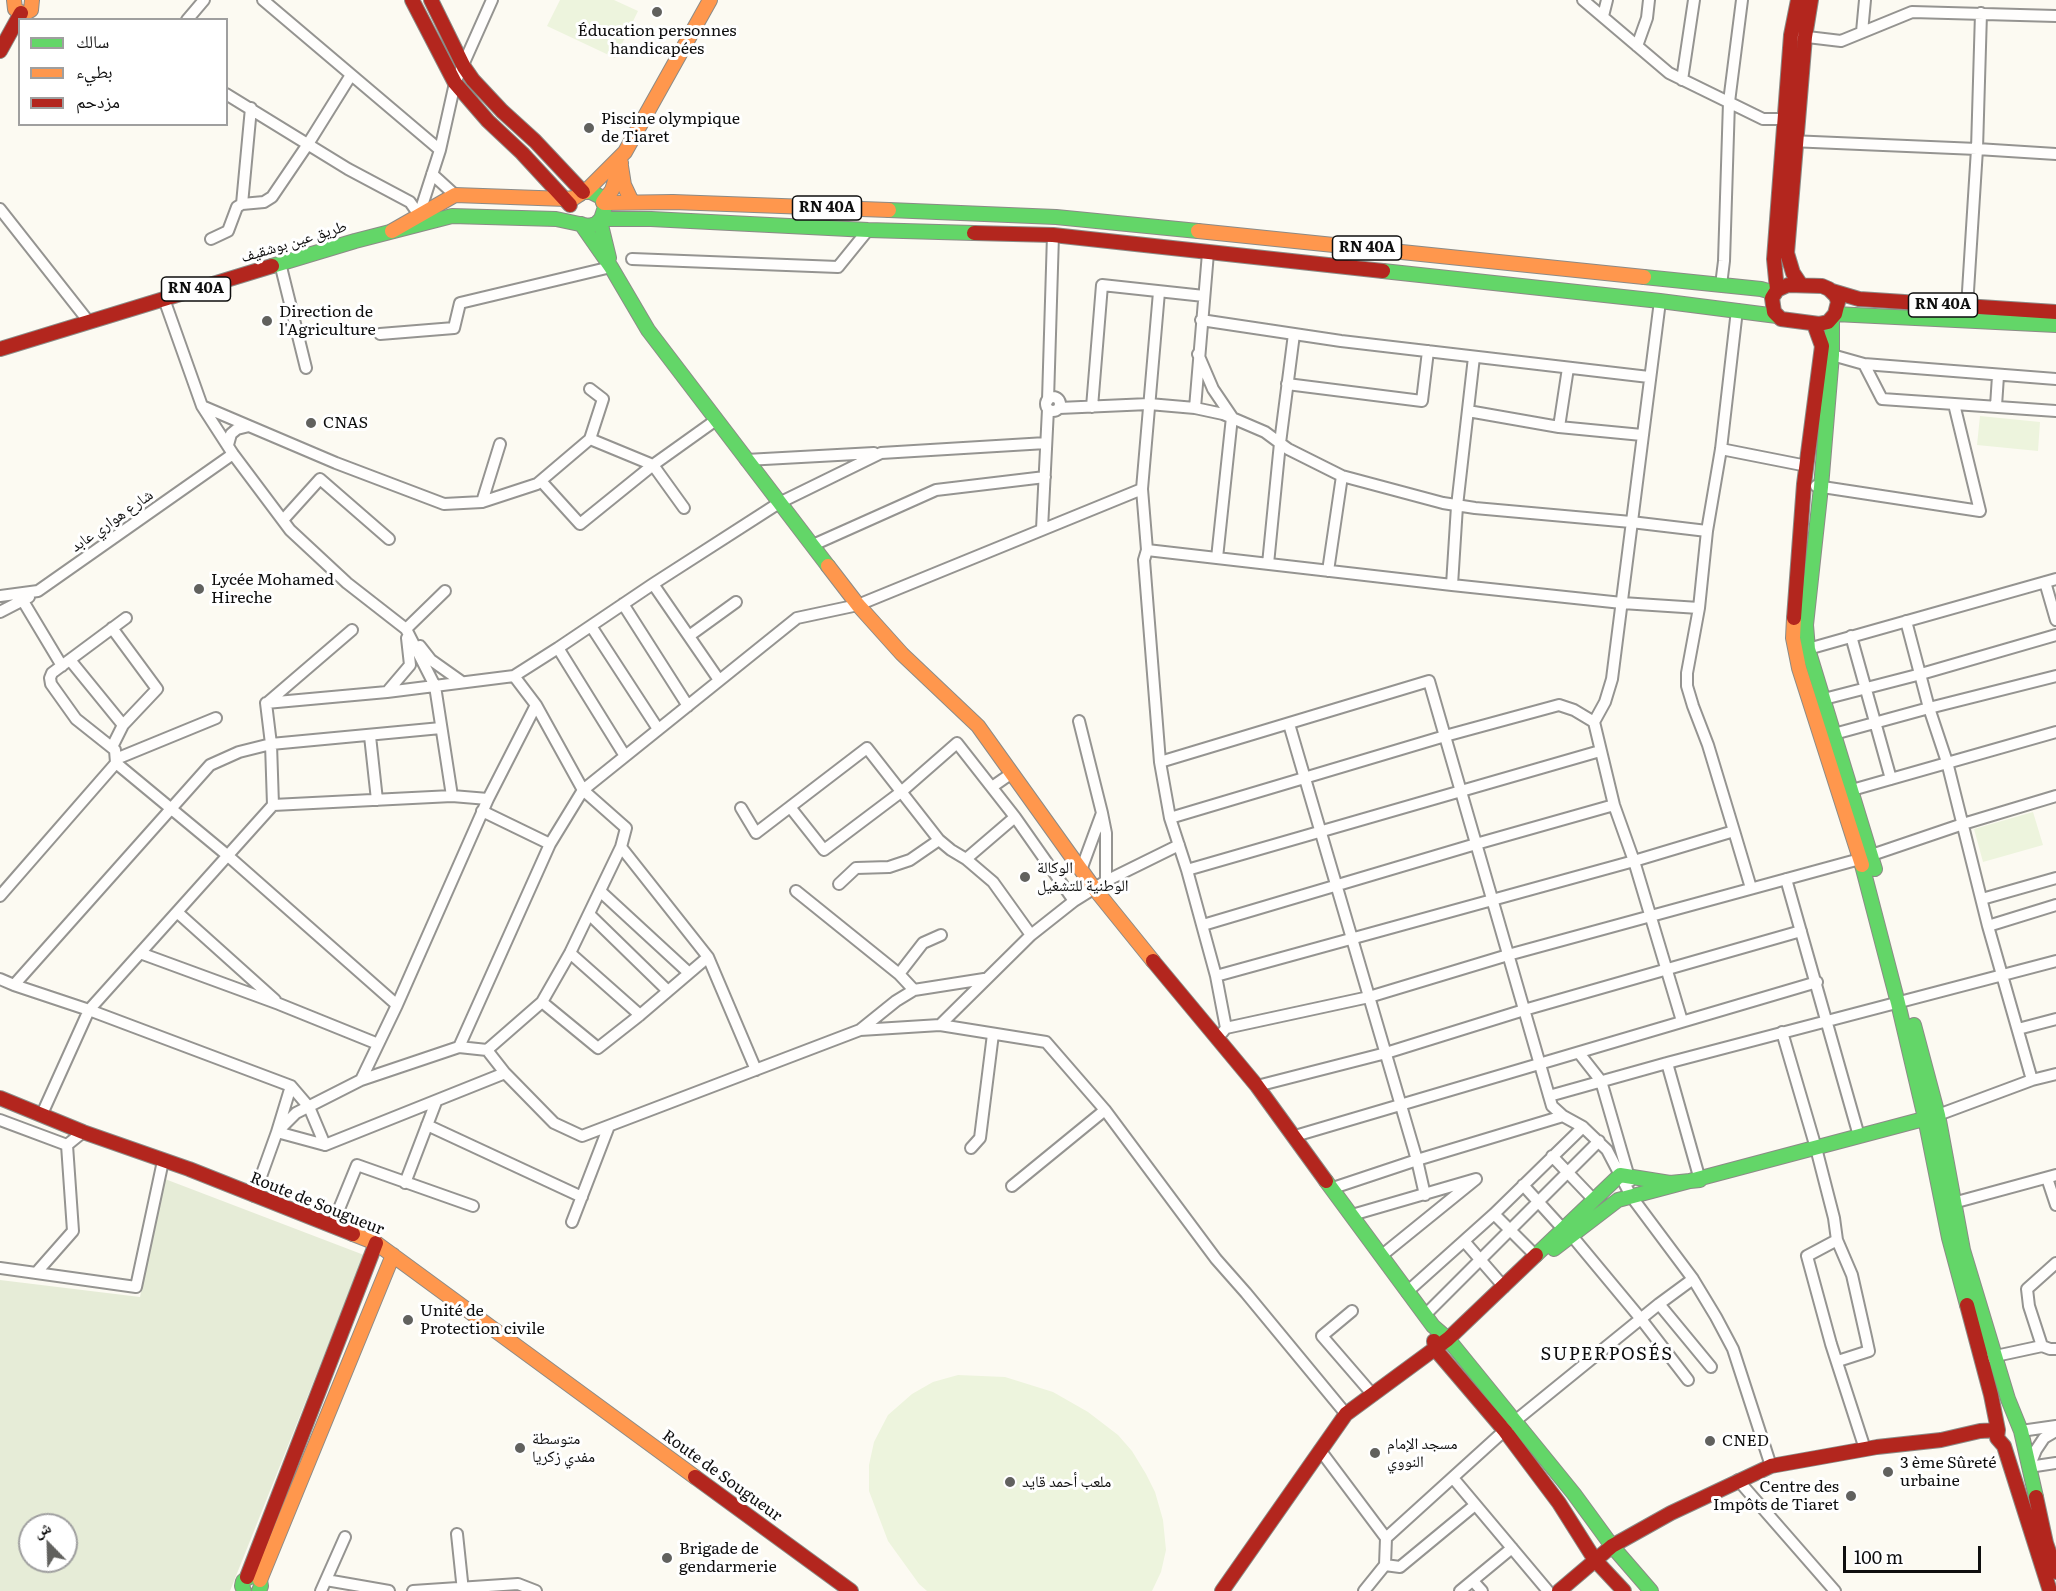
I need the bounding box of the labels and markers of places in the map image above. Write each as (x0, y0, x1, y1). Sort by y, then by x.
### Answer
marker: Éducation personnes handicapées (650, 5, 664, 19)
place label: Éducation personnes handicapées (577, 21, 737, 59)
place label: Piscine olympique de Tiaret (601, 109, 740, 147)
marker: Piscine olympique de Tiaret (582, 121, 596, 135)
place label: Direction de l'Agriculture (279, 302, 376, 340)
marker: Direction de l'Agriculture (260, 314, 274, 328)
place label: CNAS (323, 413, 368, 433)
marker: CNAS (304, 416, 318, 430)
place label: Lycée Mohamed Hireche (211, 570, 334, 608)
marker: Lycée Mohamed Hireche (192, 582, 206, 596)
place label: الوكالة الوطنية للتشغيل (1037, 858, 1129, 896)
marker: الوكالة الوطنية للتشغيل (1018, 870, 1032, 884)
place label: Unité de Protection civile (420, 1301, 545, 1339)
marker: Unité de Protection civile (401, 1313, 415, 1327)
place label: متوسطة مفدي زكريا (532, 1429, 595, 1467)
place label: CNED (1722, 1431, 1769, 1451)
place label: مسجد الإمام النووي (1387, 1434, 1458, 1472)
marker: CNED (1703, 1434, 1717, 1448)
marker: متوسطة مفدي زكريا (513, 1441, 527, 1455)
marker: مسجد الإمام النووي (1368, 1446, 1382, 1460)
place label: 3 ème Sûreté urbaine (1900, 1453, 1997, 1491)
marker: 3 ème Sûreté urbaine (1881, 1465, 1895, 1479)
place label: ملعب أحمد قايد (1022, 1472, 1111, 1492)
marker: ملعب أحمد قايد (1003, 1475, 1017, 1489)
place label: Centre des Impôts de Tiaret (1713, 1477, 1839, 1515)
marker: Centre des Impôts de Tiaret (1844, 1489, 1858, 1503)
place label: Brigade de gendarmerie (679, 1539, 777, 1577)
marker: Brigade de gendarmerie (660, 1551, 674, 1565)

